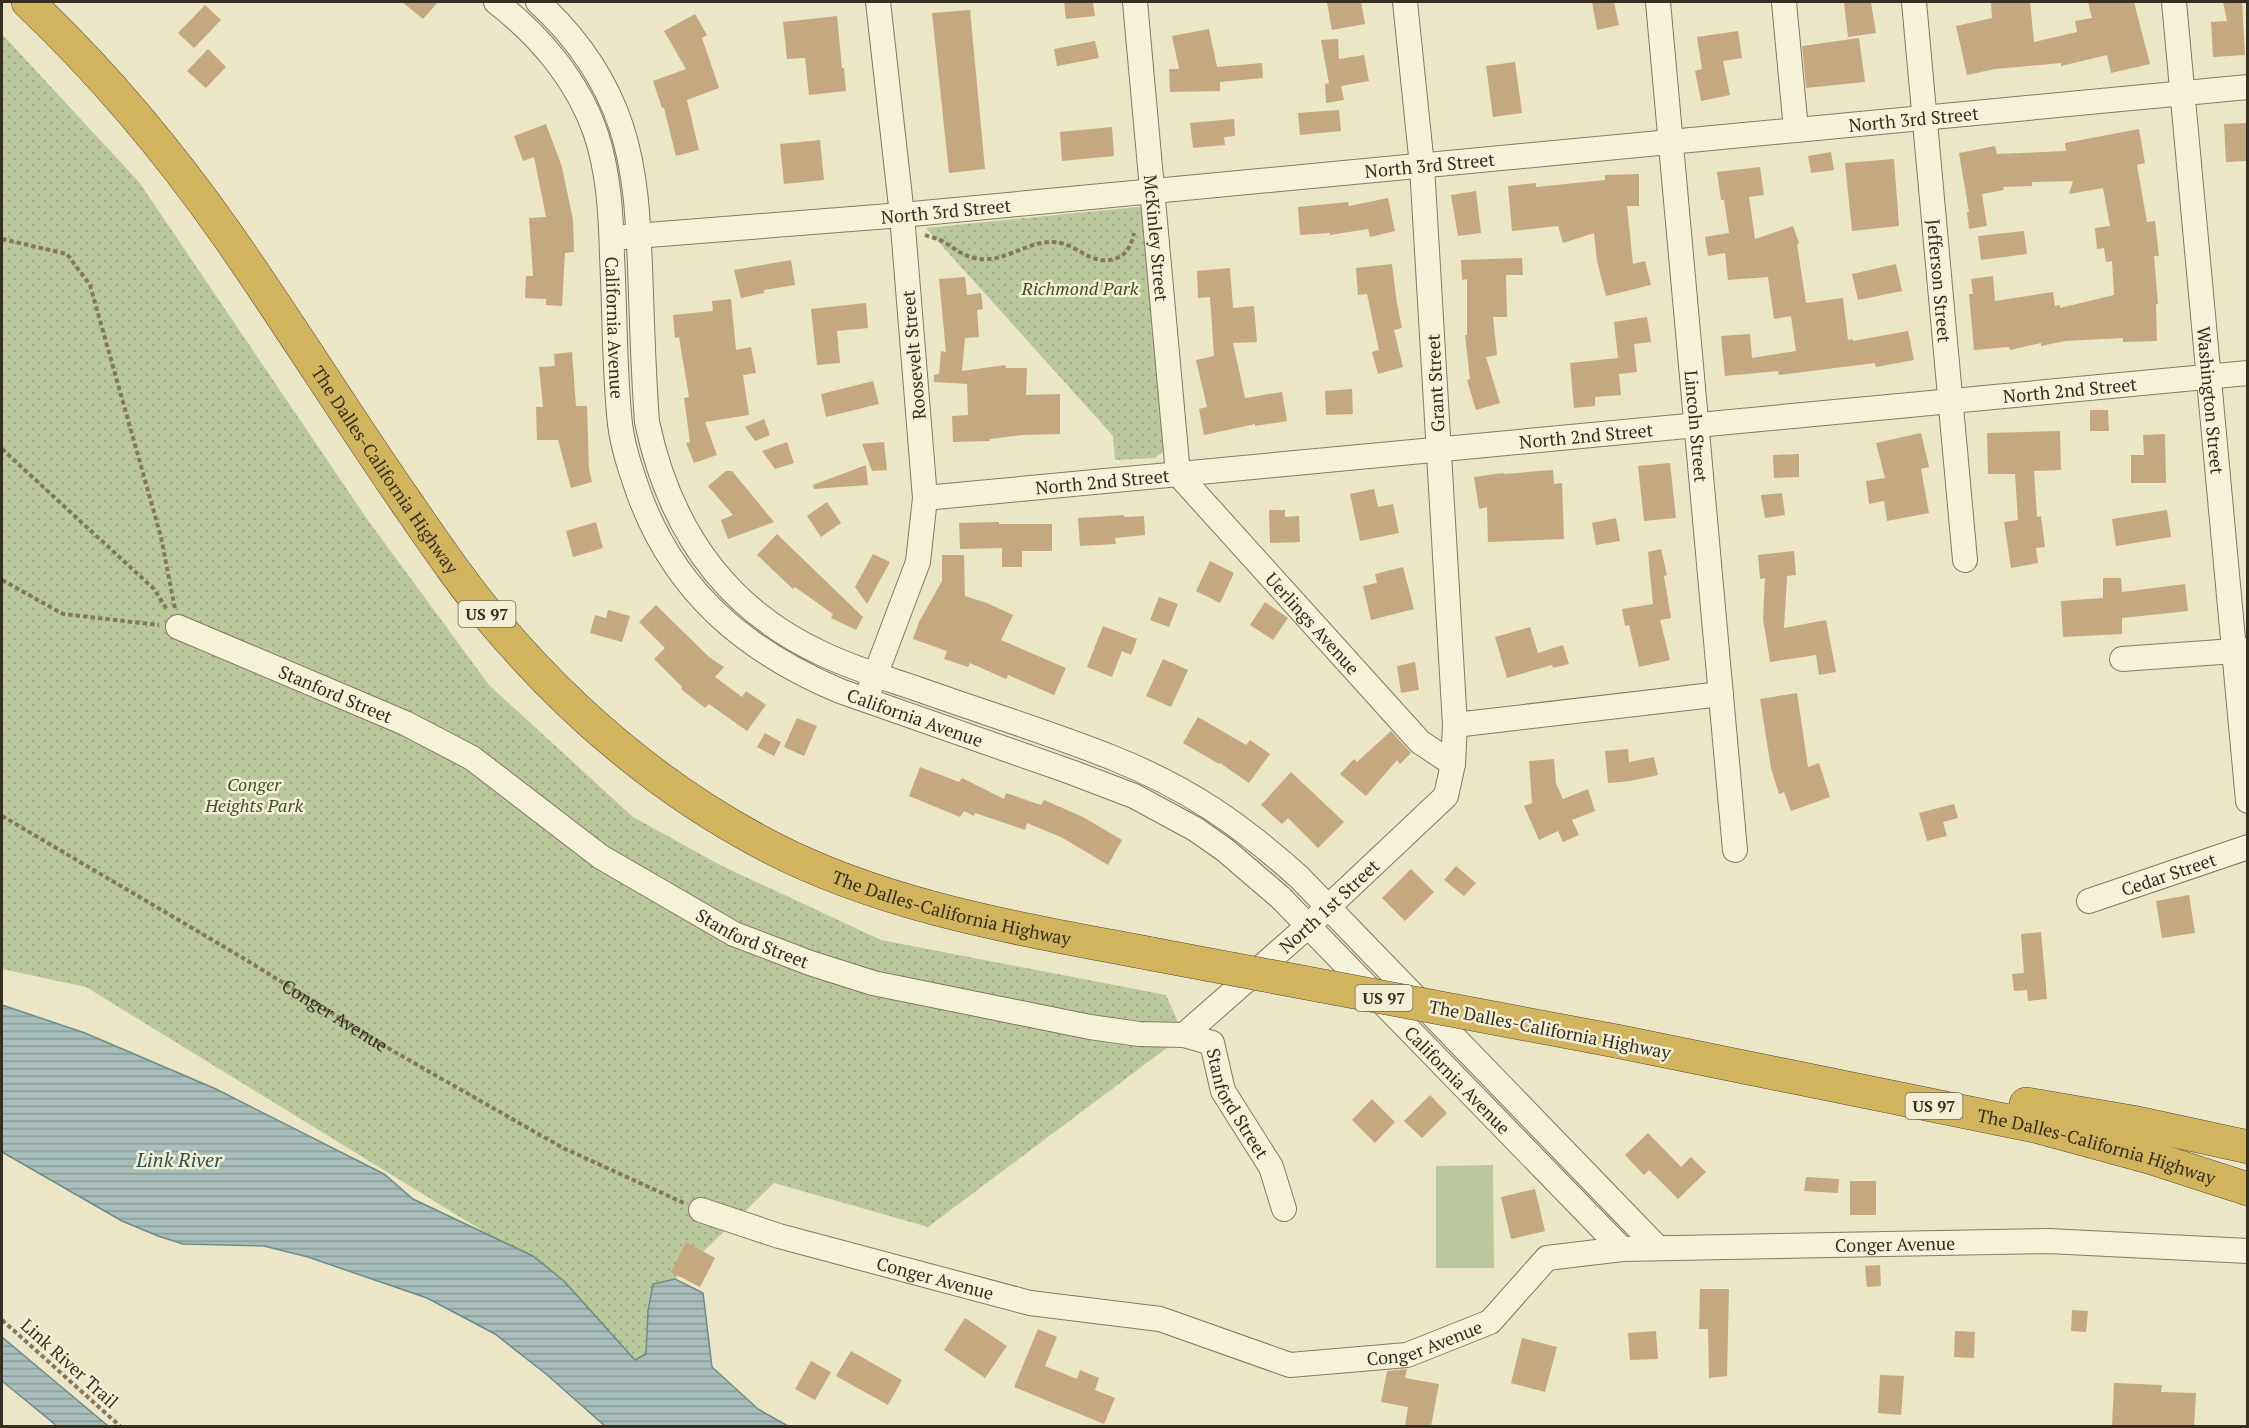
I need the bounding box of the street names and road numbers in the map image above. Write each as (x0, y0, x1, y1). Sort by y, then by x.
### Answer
street label: North 3rd Street (1847, 101, 1980, 137)
street label: North 3rd Street (1364, 147, 1496, 183)
street label: McKinley Street (1139, 173, 1174, 303)
street label: North 3rd Street (880, 193, 1012, 229)
street label: Jefferson Street (1922, 218, 1957, 344)
street label: California Avenue (600, 256, 630, 400)
street label: Roosevelt Street (895, 289, 931, 421)
street label: Washington Street (2192, 325, 2230, 476)
street label: Grant Street (1420, 333, 1450, 433)
street label: The Dalles-California Highway (306, 361, 465, 579)
street label: Lincoln Street (1679, 369, 1714, 484)
street label: North 2nd Street (2002, 372, 2138, 408)
street label: North 2nd Street (1518, 417, 1654, 454)
street label: North 2nd Street (1034, 463, 1171, 500)
street label: Uerlings Avenue (1260, 567, 1365, 679)
road number: US 97 (458, 601, 516, 627)
street label: Stanford Street (275, 659, 396, 728)
street label: California Avenue (844, 682, 986, 752)
street label: Cedar Street (2118, 847, 2219, 901)
street label: North 1st Street (1274, 853, 1384, 958)
street label: The Dalles-California Highway (829, 864, 1074, 951)
street label: Stanford Street (692, 903, 813, 974)
street label: Conger Avenue (278, 973, 392, 1057)
road number: US 97 (1356, 985, 1412, 1011)
street label: The Dalles-California Highway (1427, 994, 1674, 1064)
street label: California Avenue (1399, 1020, 1516, 1139)
street label: Stanford Street (1202, 1046, 1275, 1163)
road number: US 97 (1906, 1093, 1962, 1119)
street label: The Dalles-California Highway (1975, 1103, 2220, 1190)
street label: Conger Avenue (1835, 1231, 1955, 1257)
street label: Conger Avenue (874, 1251, 997, 1305)
street label: Link River Trail (16, 1313, 124, 1413)
street label: Conger Avenue (1366, 1314, 1486, 1370)

